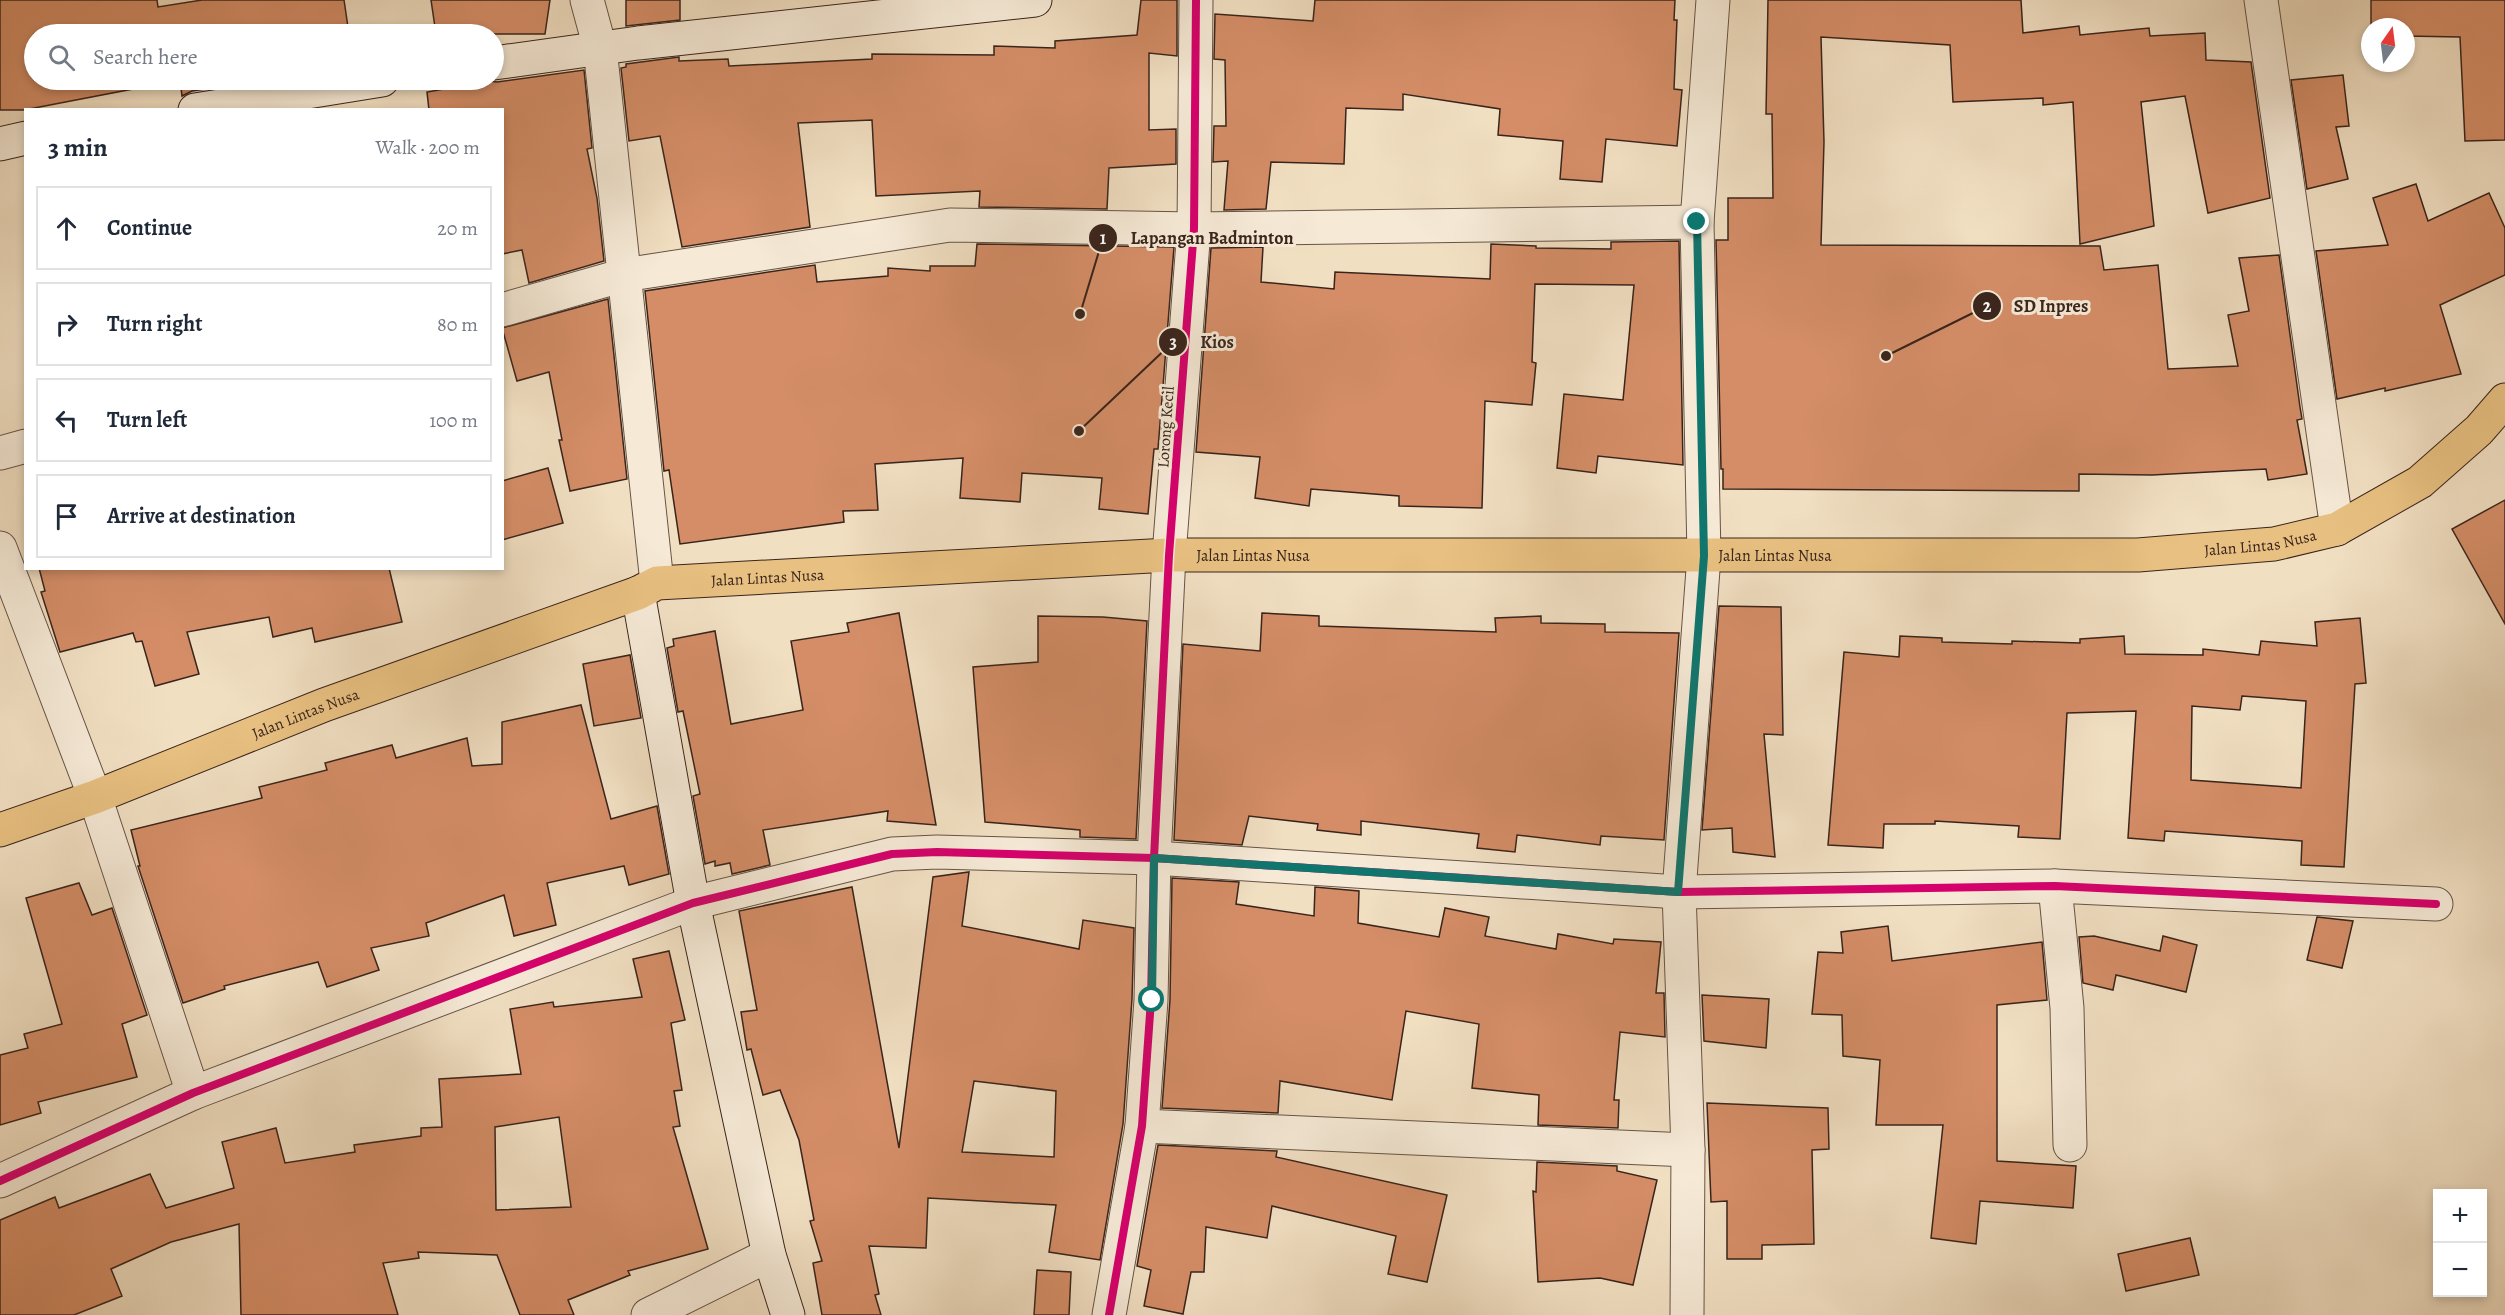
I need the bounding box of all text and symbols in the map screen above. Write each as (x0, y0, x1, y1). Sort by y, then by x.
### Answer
north arrow (2361, 18, 2415, 72)
search box (24, 24, 504, 90)
icon: search (45, 41, 78, 74)
text: Search here (93, 42, 198, 72)
text: 3 min (48, 130, 108, 165)
text: Walk · 200 m (376, 134, 480, 161)
route end (1683, 208, 1709, 234)
icon: ahead (50, 212, 83, 245)
text: Continue (107, 213, 192, 243)
text: 20 m (437, 215, 478, 242)
callout: Lapangan Badminton (1088, 220, 1305, 256)
text: 1 (1100, 226, 1107, 250)
text: Lapangan Badminton (1130, 226, 1294, 250)
callout: SD Inpres (1972, 288, 2100, 324)
text: 2 (1983, 294, 1992, 318)
text: SD Inpres (2014, 294, 2088, 318)
icon: right (50, 308, 83, 341)
text: Turn right (107, 309, 203, 339)
text: 80 m (437, 311, 478, 338)
callout: Kios (1158, 324, 1245, 360)
text: 3 (1169, 330, 1177, 354)
text: Kios (1200, 330, 1234, 354)
street label: Lorong Kecil (1152, 385, 1180, 469)
icon: left (50, 404, 83, 437)
text: Turn left (107, 405, 187, 435)
text: 100 m (429, 407, 478, 434)
icon: arrive (50, 500, 83, 533)
text: Arrive at destination (107, 501, 296, 531)
street label: Jalan Lintas Nusa (2203, 524, 2319, 562)
street label: Jalan Lintas Nusa (1196, 545, 1310, 567)
street label: Jalan Lintas Nusa (1718, 545, 1832, 567)
street label: Jalan Lintas Nusa (710, 564, 825, 592)
street label: Jalan Lintas Nusa (249, 683, 363, 745)
route start (1138, 986, 1164, 1012)
map controls (2433, 1189, 2487, 1297)
button: + (2433, 1189, 2487, 1243)
button: − (2433, 1243, 2487, 1297)

